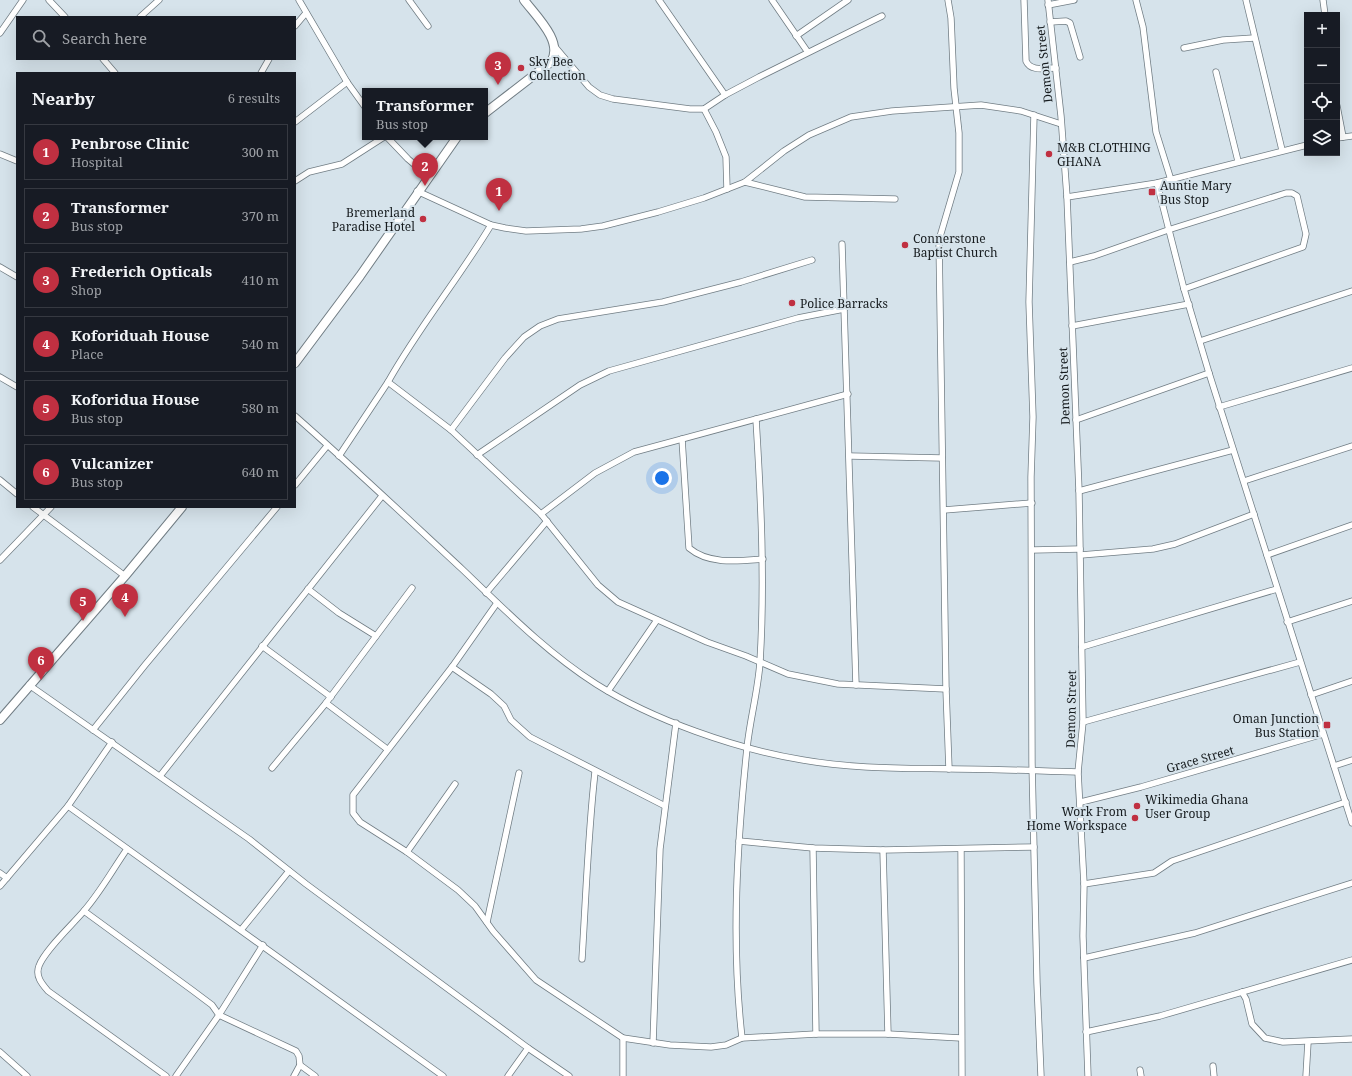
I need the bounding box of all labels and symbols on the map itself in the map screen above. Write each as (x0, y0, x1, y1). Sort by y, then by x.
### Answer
street label: Demon Street (1031, 24, 1057, 104)
pin: 3 (485, 52, 511, 85)
place label: Sky Bee Collection (529, 53, 586, 84)
marker: Sky Bee Collection (516, 63, 526, 73)
place label: M&B CLOTHING GHANA (1057, 139, 1151, 170)
marker: M&B CLOTHING GHANA (1044, 149, 1054, 159)
pin: 2 (412, 153, 438, 186)
place label: Auntie Mary Bus Stop (1160, 177, 1232, 208)
pin: 1 (486, 178, 512, 211)
marker: Auntie Mary Bus Stop (1147, 187, 1157, 197)
place label: Bremerland Paradise Hotel (332, 204, 416, 235)
marker: Bremerland Paradise Hotel (418, 214, 428, 224)
place label: Connerstone Baptist Church (913, 230, 998, 261)
marker: Connerstone Baptist Church (900, 240, 910, 250)
place label: Police Barracks (800, 295, 888, 312)
marker: Police Barracks (787, 298, 797, 308)
street label: Demon Street (1054, 347, 1074, 425)
your location (652, 468, 672, 488)
pin: 4 (112, 584, 138, 617)
pin: 5 (70, 588, 96, 621)
pin: 6 (28, 647, 54, 680)
street label: Demon Street (1062, 670, 1080, 748)
place label: Oman Junction Bus Station (1233, 710, 1319, 741)
marker: Oman Junction Bus Station (1322, 720, 1332, 730)
street label: Grace Street (1164, 741, 1236, 777)
place label: Wikimedia Ghana User Group (1145, 791, 1249, 822)
marker: Wikimedia Ghana User Group (1132, 801, 1142, 811)
place label: Work From Home Workspace (1026, 803, 1127, 834)
marker: Work From Home Workspace (1130, 813, 1140, 823)

